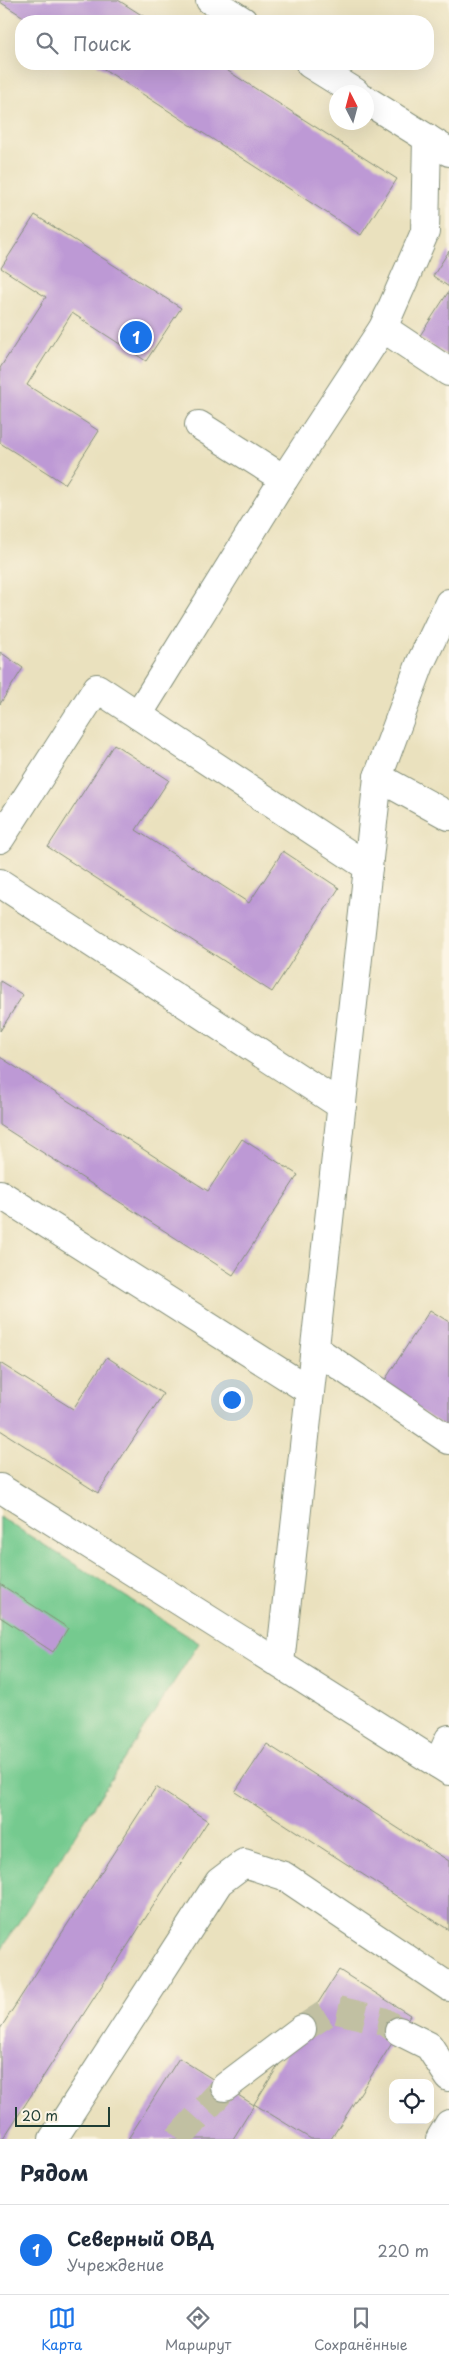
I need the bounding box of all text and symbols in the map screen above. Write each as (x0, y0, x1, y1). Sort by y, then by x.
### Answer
search box (15, 15, 434, 70)
icon: search (33, 29, 61, 57)
text: Поиск (73, 29, 131, 57)
north arrow (329, 85, 374, 130)
pin: 1 (120, 318, 152, 356)
your location (219, 1387, 245, 1413)
map controls (389, 2079, 434, 2124)
button: locate (389, 2079, 434, 2124)
scale bar (15, 2104, 110, 2127)
text: 20 m (22, 2105, 58, 2126)
text: Рядом (20, 2156, 88, 2188)
text: Северный ОВД (67, 2224, 214, 2252)
text: 1 (32, 2238, 40, 2262)
text: 220 m (378, 2238, 429, 2262)
text: Учреждение (67, 2252, 164, 2276)
tab: Карта (41, 2304, 82, 2355)
tab: Маршрут (165, 2304, 231, 2355)
tab: Сохранённые (314, 2304, 408, 2355)

